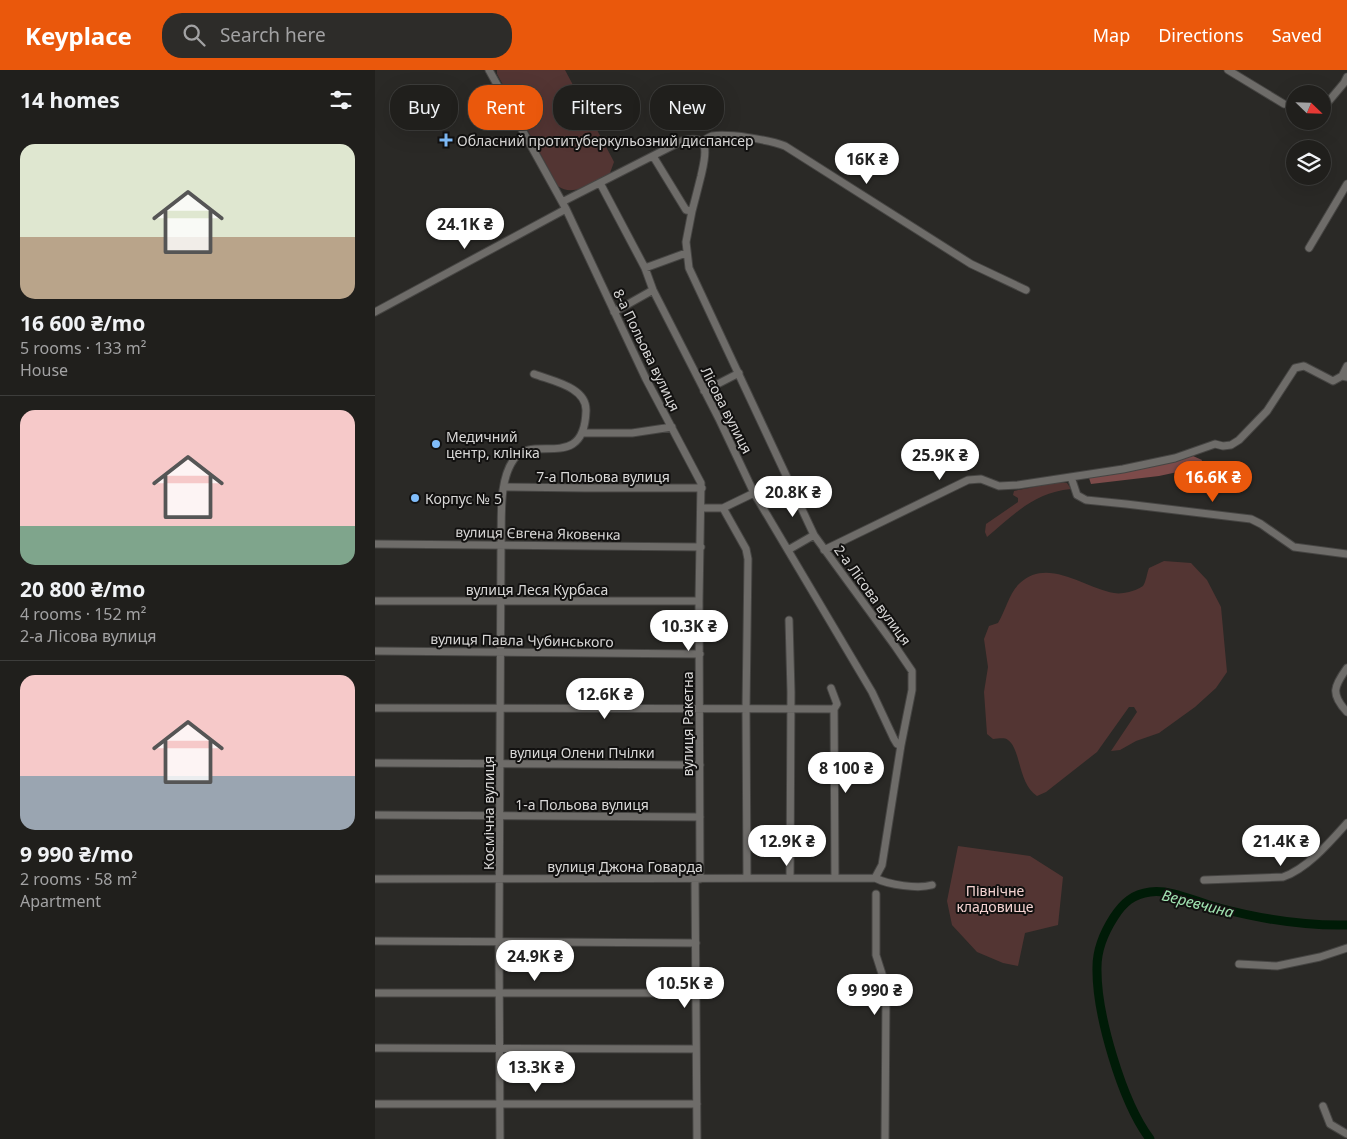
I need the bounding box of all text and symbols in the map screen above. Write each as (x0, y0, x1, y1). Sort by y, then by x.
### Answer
search box (162, 13, 512, 58)
text: Keyplace (25, 19, 132, 52)
icon: search (180, 21, 208, 49)
text: Search here (220, 22, 326, 48)
text: Map (1093, 23, 1130, 47)
text: Directions (1158, 23, 1244, 47)
text: Saved (1272, 23, 1322, 47)
chip: Buy (390, 85, 458, 130)
chip: Rent (468, 85, 543, 130)
chip: Filters (553, 85, 640, 130)
chip: New (650, 85, 724, 130)
north arrow (1286, 85, 1331, 130)
map controls (1286, 85, 1331, 185)
text: 14 homes (20, 86, 120, 114)
icon: filters (327, 86, 355, 114)
place label: Обласний протитуберкульозний диспансер (457, 131, 754, 150)
marker: Обласний протитуберкульозний диспансер (439, 133, 453, 147)
button: layers (1286, 140, 1331, 185)
pin: 16K ₴ (832, 142, 902, 185)
text: 16K ₴ (846, 148, 888, 170)
icon: home (143, 177, 233, 267)
pin: 24.1K ₴ (419, 208, 511, 250)
text: 24.1K ₴ (437, 213, 493, 235)
street label: 8-а Польова вулиця (609, 286, 685, 414)
text: 16 600 ₴/mo (20, 309, 145, 337)
text: 5 rooms · 133 m² (20, 337, 146, 359)
text: House (20, 359, 68, 381)
street label: Лісова вулиця (697, 363, 757, 457)
place label: Медичний центр, клініка (446, 427, 540, 462)
marker: Медичний центр, клініка (430, 438, 442, 450)
pin: 25.9K ₴ (894, 438, 986, 481)
icon: home (143, 442, 233, 532)
text: 25.9K ₴ (912, 444, 968, 466)
pin: 16.6K ₴ (1167, 460, 1259, 503)
text: 16.6K ₴ (1185, 466, 1241, 488)
street label: 7-а Польова вулиця (536, 467, 670, 486)
pin: 20.8K ₴ (747, 476, 839, 518)
text: 20.8K ₴ (765, 481, 821, 503)
place label: Корпус № 5 (425, 489, 502, 508)
marker: Корпус № 5 (409, 492, 421, 504)
street label: вулиця Євгена Яковенка (455, 522, 621, 544)
street label: 2-а Лісова вулиця (830, 541, 916, 649)
text: 20 800 ₴/mo (20, 575, 145, 603)
street label: вулиця Леся Курбаса (466, 580, 608, 599)
text: 4 rooms · 152 m² (20, 603, 146, 625)
pin: 10.3K ₴ (643, 610, 735, 652)
text: 10.3K ₴ (661, 615, 717, 637)
text: 2-а Лісова вулиця (20, 625, 157, 647)
street label: вулиця Павла Чубинського (430, 629, 614, 651)
street label: вулиця Ракетна (678, 672, 697, 776)
pin: 12.6K ₴ (559, 678, 651, 720)
text: 12.6K ₴ (577, 683, 633, 705)
icon: home (143, 707, 233, 797)
street label: вулиця Олени Пчілки (509, 743, 655, 762)
pin: 8 100 ₴ (800, 752, 892, 794)
street label: Космічна вулиця (479, 756, 498, 870)
text: 8 100 ₴ (819, 757, 873, 779)
street label: 1-а Польова вулиця (515, 795, 649, 814)
pin: 12.9K ₴ (741, 824, 833, 867)
pin: 21.4K ₴ (1235, 824, 1327, 867)
text: 12.9K ₴ (759, 830, 815, 852)
text: 21.4K ₴ (1253, 830, 1309, 852)
text: 9 990 ₴/mo (20, 840, 133, 868)
street label: вулиця Джона Говарда (547, 857, 703, 876)
text: 2 rooms · 58 m² (20, 868, 137, 890)
park label: Північне кладовище (956, 881, 1034, 916)
water label: Веревчина (1160, 884, 1237, 922)
text: Apartment (20, 890, 101, 912)
pin: 24.9K ₴ (489, 940, 581, 982)
text: 24.9K ₴ (507, 945, 563, 967)
pin: 10.5K ₴ (639, 966, 731, 1009)
text: 10.5K ₴ (657, 972, 713, 994)
pin: 9 990 ₴ (829, 974, 921, 1016)
text: 9 990 ₴ (848, 979, 902, 1001)
pin: 13.3K ₴ (490, 1050, 582, 1093)
text: 13.3K ₴ (508, 1056, 564, 1078)

